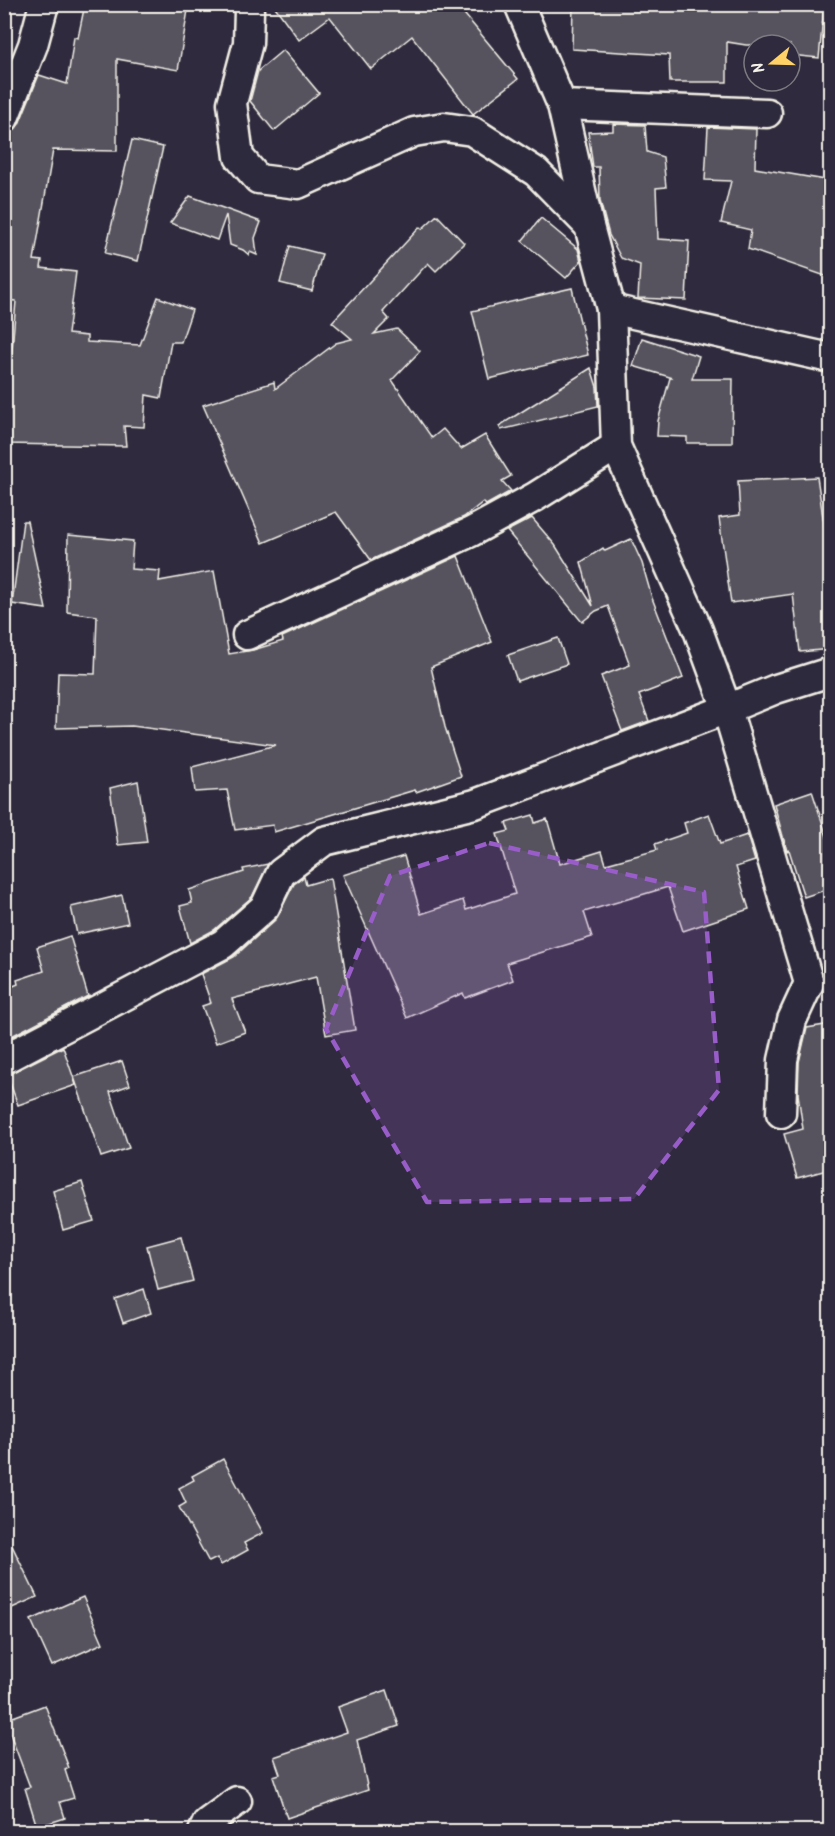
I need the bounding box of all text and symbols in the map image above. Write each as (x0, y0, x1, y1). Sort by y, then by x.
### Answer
north arrow (742, 33, 802, 93)
text: N (746, 59, 773, 76)

